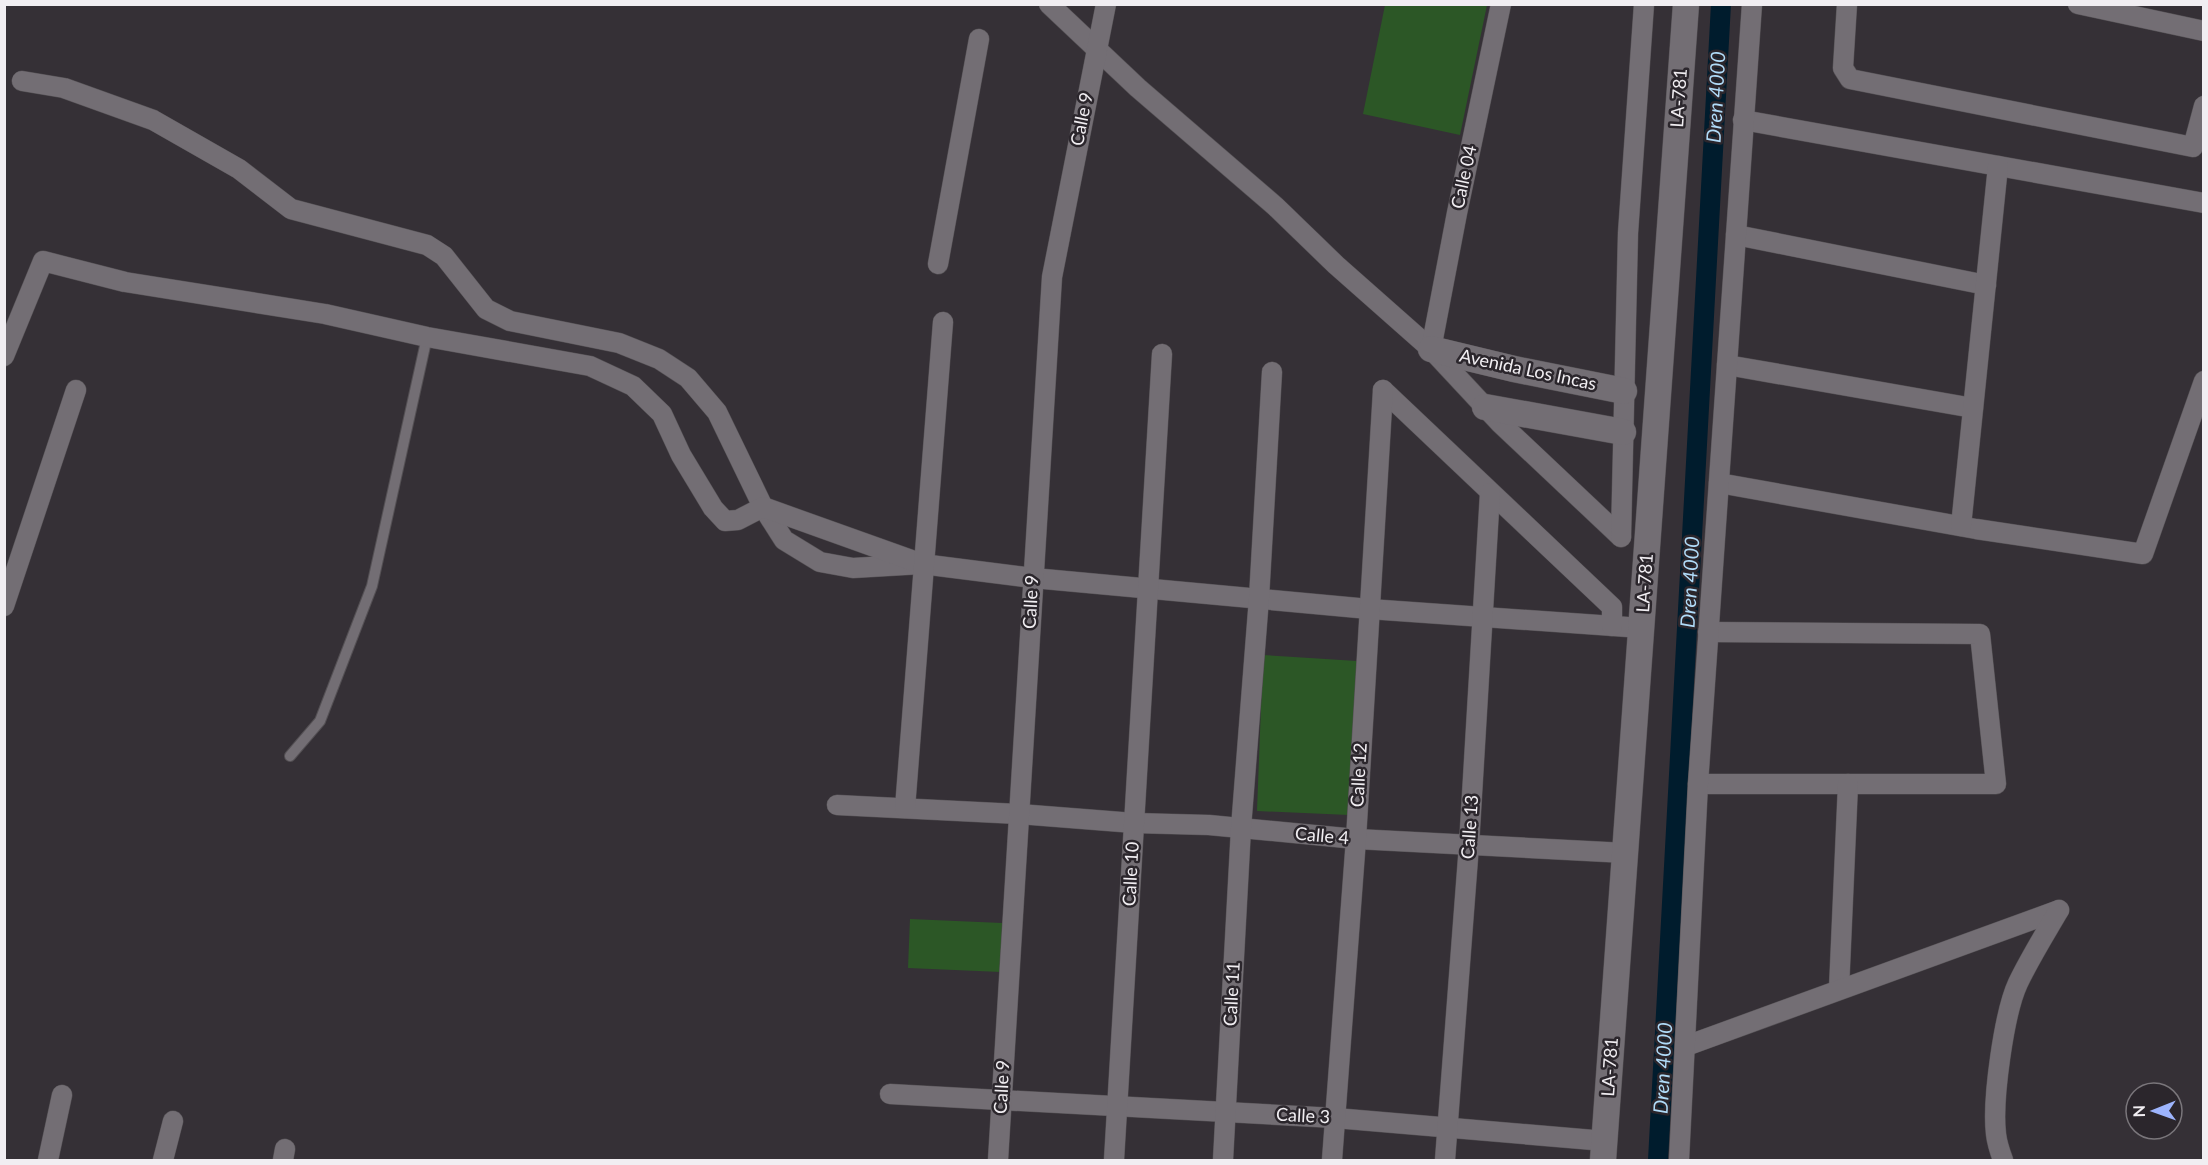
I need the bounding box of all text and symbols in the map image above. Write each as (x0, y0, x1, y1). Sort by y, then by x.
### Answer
water label: Dren 4000 (1701, 51, 1729, 143)
street label: LA-781 (1665, 68, 1691, 128)
street label: Calle 9 (1065, 90, 1097, 147)
street label: Calle 04 (1446, 143, 1480, 211)
street label: Avenida Los Incas (1458, 344, 1599, 394)
water label: Dren 4000 (1675, 536, 1703, 628)
street label: LA-781 (1631, 553, 1657, 613)
street label: Calle 9 (1018, 574, 1042, 630)
street label: Calle 12 (1345, 742, 1371, 808)
street label: Calle 13 (1456, 794, 1482, 860)
street label: Calle 4 (1294, 822, 1350, 848)
street label: Calle 10 (1117, 841, 1143, 907)
street label: Calle 11 (1218, 961, 1244, 1027)
water label: Dren 4000 (1648, 1022, 1676, 1114)
street label: LA-781 (1596, 1037, 1622, 1097)
street label: Calle 9 (989, 1059, 1013, 1115)
north arrow (2124, 1081, 2184, 1141)
street label: Calle 3 (1275, 1103, 1331, 1127)
text: N (2129, 1105, 2148, 1118)

